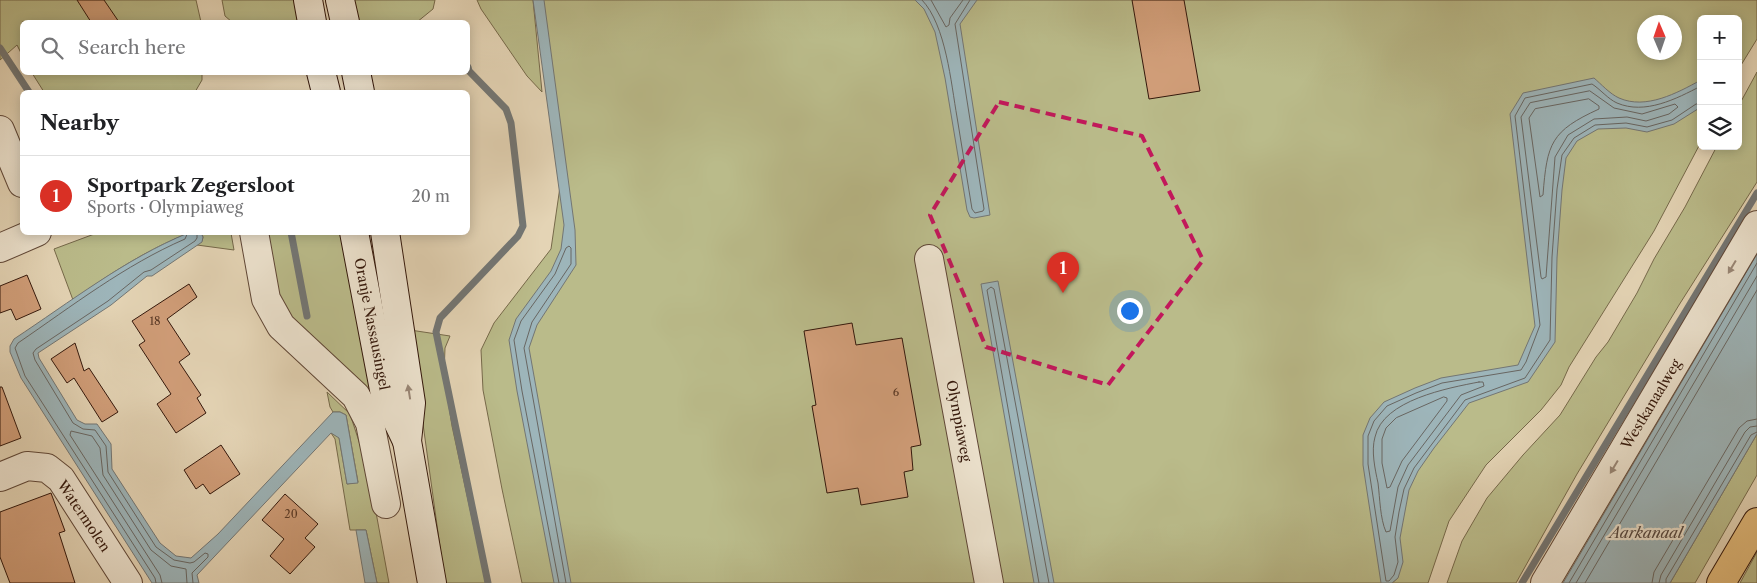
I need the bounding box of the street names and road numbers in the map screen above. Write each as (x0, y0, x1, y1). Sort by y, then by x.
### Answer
street label: Oranje Nassausingel (350, 256, 394, 392)
street label: Westkanaalweg (1616, 355, 1685, 453)
street label: Olympiaweg (942, 379, 976, 464)
street label: Watermolen (53, 476, 115, 555)

